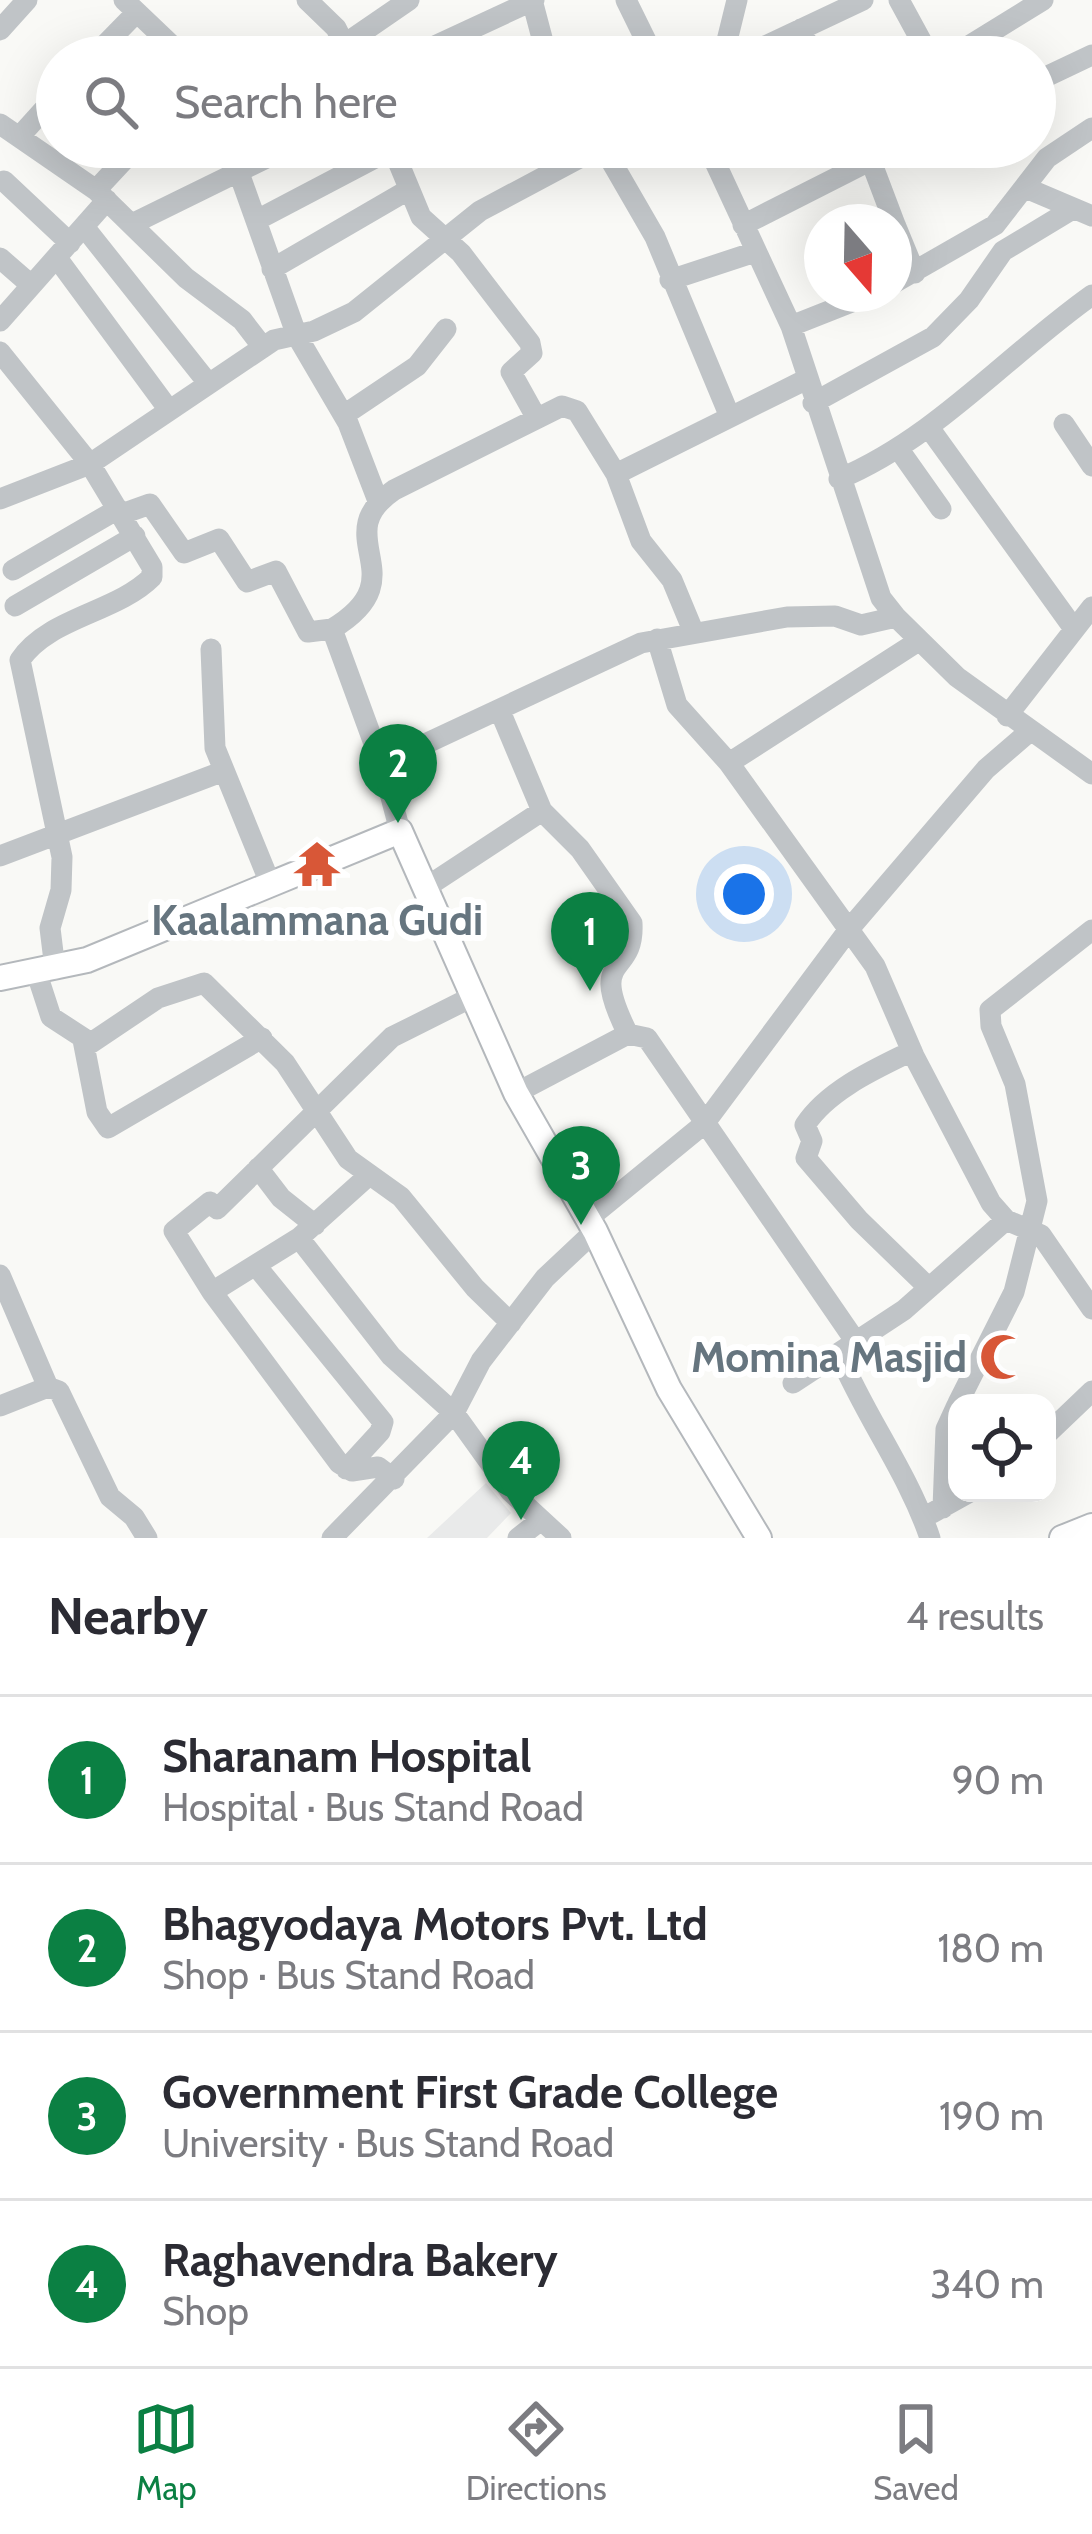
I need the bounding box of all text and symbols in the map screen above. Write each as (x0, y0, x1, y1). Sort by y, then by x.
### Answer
search box (36, 36, 1056, 168)
icon: search (78, 69, 144, 135)
text: Search here (174, 75, 398, 129)
north arrow (804, 204, 912, 312)
pin: 2 (359, 724, 437, 823)
temple icon: Kaalammana Gudi (292, 839, 342, 889)
your location (714, 864, 774, 924)
pin: 1 (551, 892, 629, 991)
place label: Kaalammana Gudi (151, 894, 483, 946)
pin: 3 (542, 1126, 620, 1225)
place label: Momina Masjid (691, 1331, 967, 1383)
mosque icon: Momina Masjid (978, 1332, 1028, 1382)
map controls (948, 1394, 1056, 1502)
button: locate (948, 1394, 1056, 1502)
pin: 4 (482, 1421, 560, 1520)
text: Nearby (48, 1585, 208, 1647)
text: 4 results (906, 1592, 1044, 1640)
text: Sharanam Hospital (162, 1729, 532, 1783)
text: 1 (80, 1756, 94, 1804)
text: 90 m (952, 1756, 1044, 1804)
text: Hospital · Bus Stand Road (162, 1783, 584, 1831)
text: Bhagyodaya Motors Pvt. Ltd (162, 1897, 708, 1951)
text: 2 (77, 1924, 97, 1972)
text: 180 m (937, 1924, 1044, 1972)
text: Shop · Bus Stand Road (162, 1951, 535, 1999)
text: Government First Grade College (162, 2065, 778, 2119)
text: 3 (76, 2092, 98, 2140)
text: 190 m (939, 2092, 1044, 2140)
text: University · Bus Stand Road (162, 2119, 614, 2167)
text: Raghavendra Bakery (162, 2233, 558, 2287)
text: 4 (75, 2260, 99, 2308)
text: 340 m (930, 2260, 1044, 2308)
text: Shop (162, 2287, 249, 2335)
tab: Map (133, 2396, 199, 2508)
tab: Directions (466, 2396, 607, 2508)
tab: Saved (873, 2396, 959, 2508)

